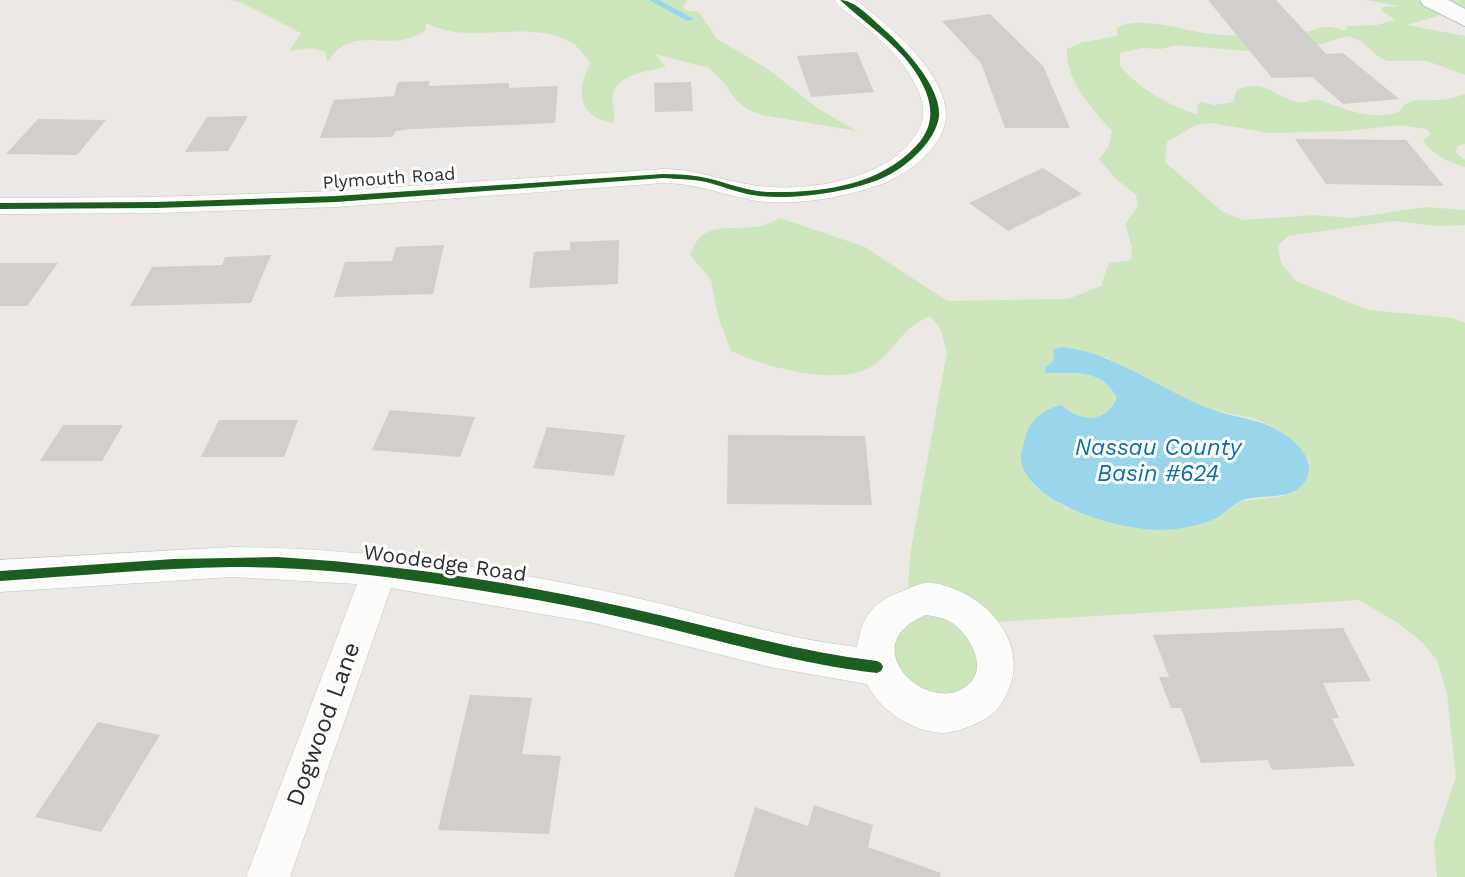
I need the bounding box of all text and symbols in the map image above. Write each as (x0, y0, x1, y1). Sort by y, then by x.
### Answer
street label: Plymouth Road (322, 162, 456, 193)
water label: Nassau County Basin #624 (1075, 434, 1243, 487)
street label: Woodedge Road (362, 539, 528, 586)
street label: Dogwood Lane (280, 638, 366, 810)

